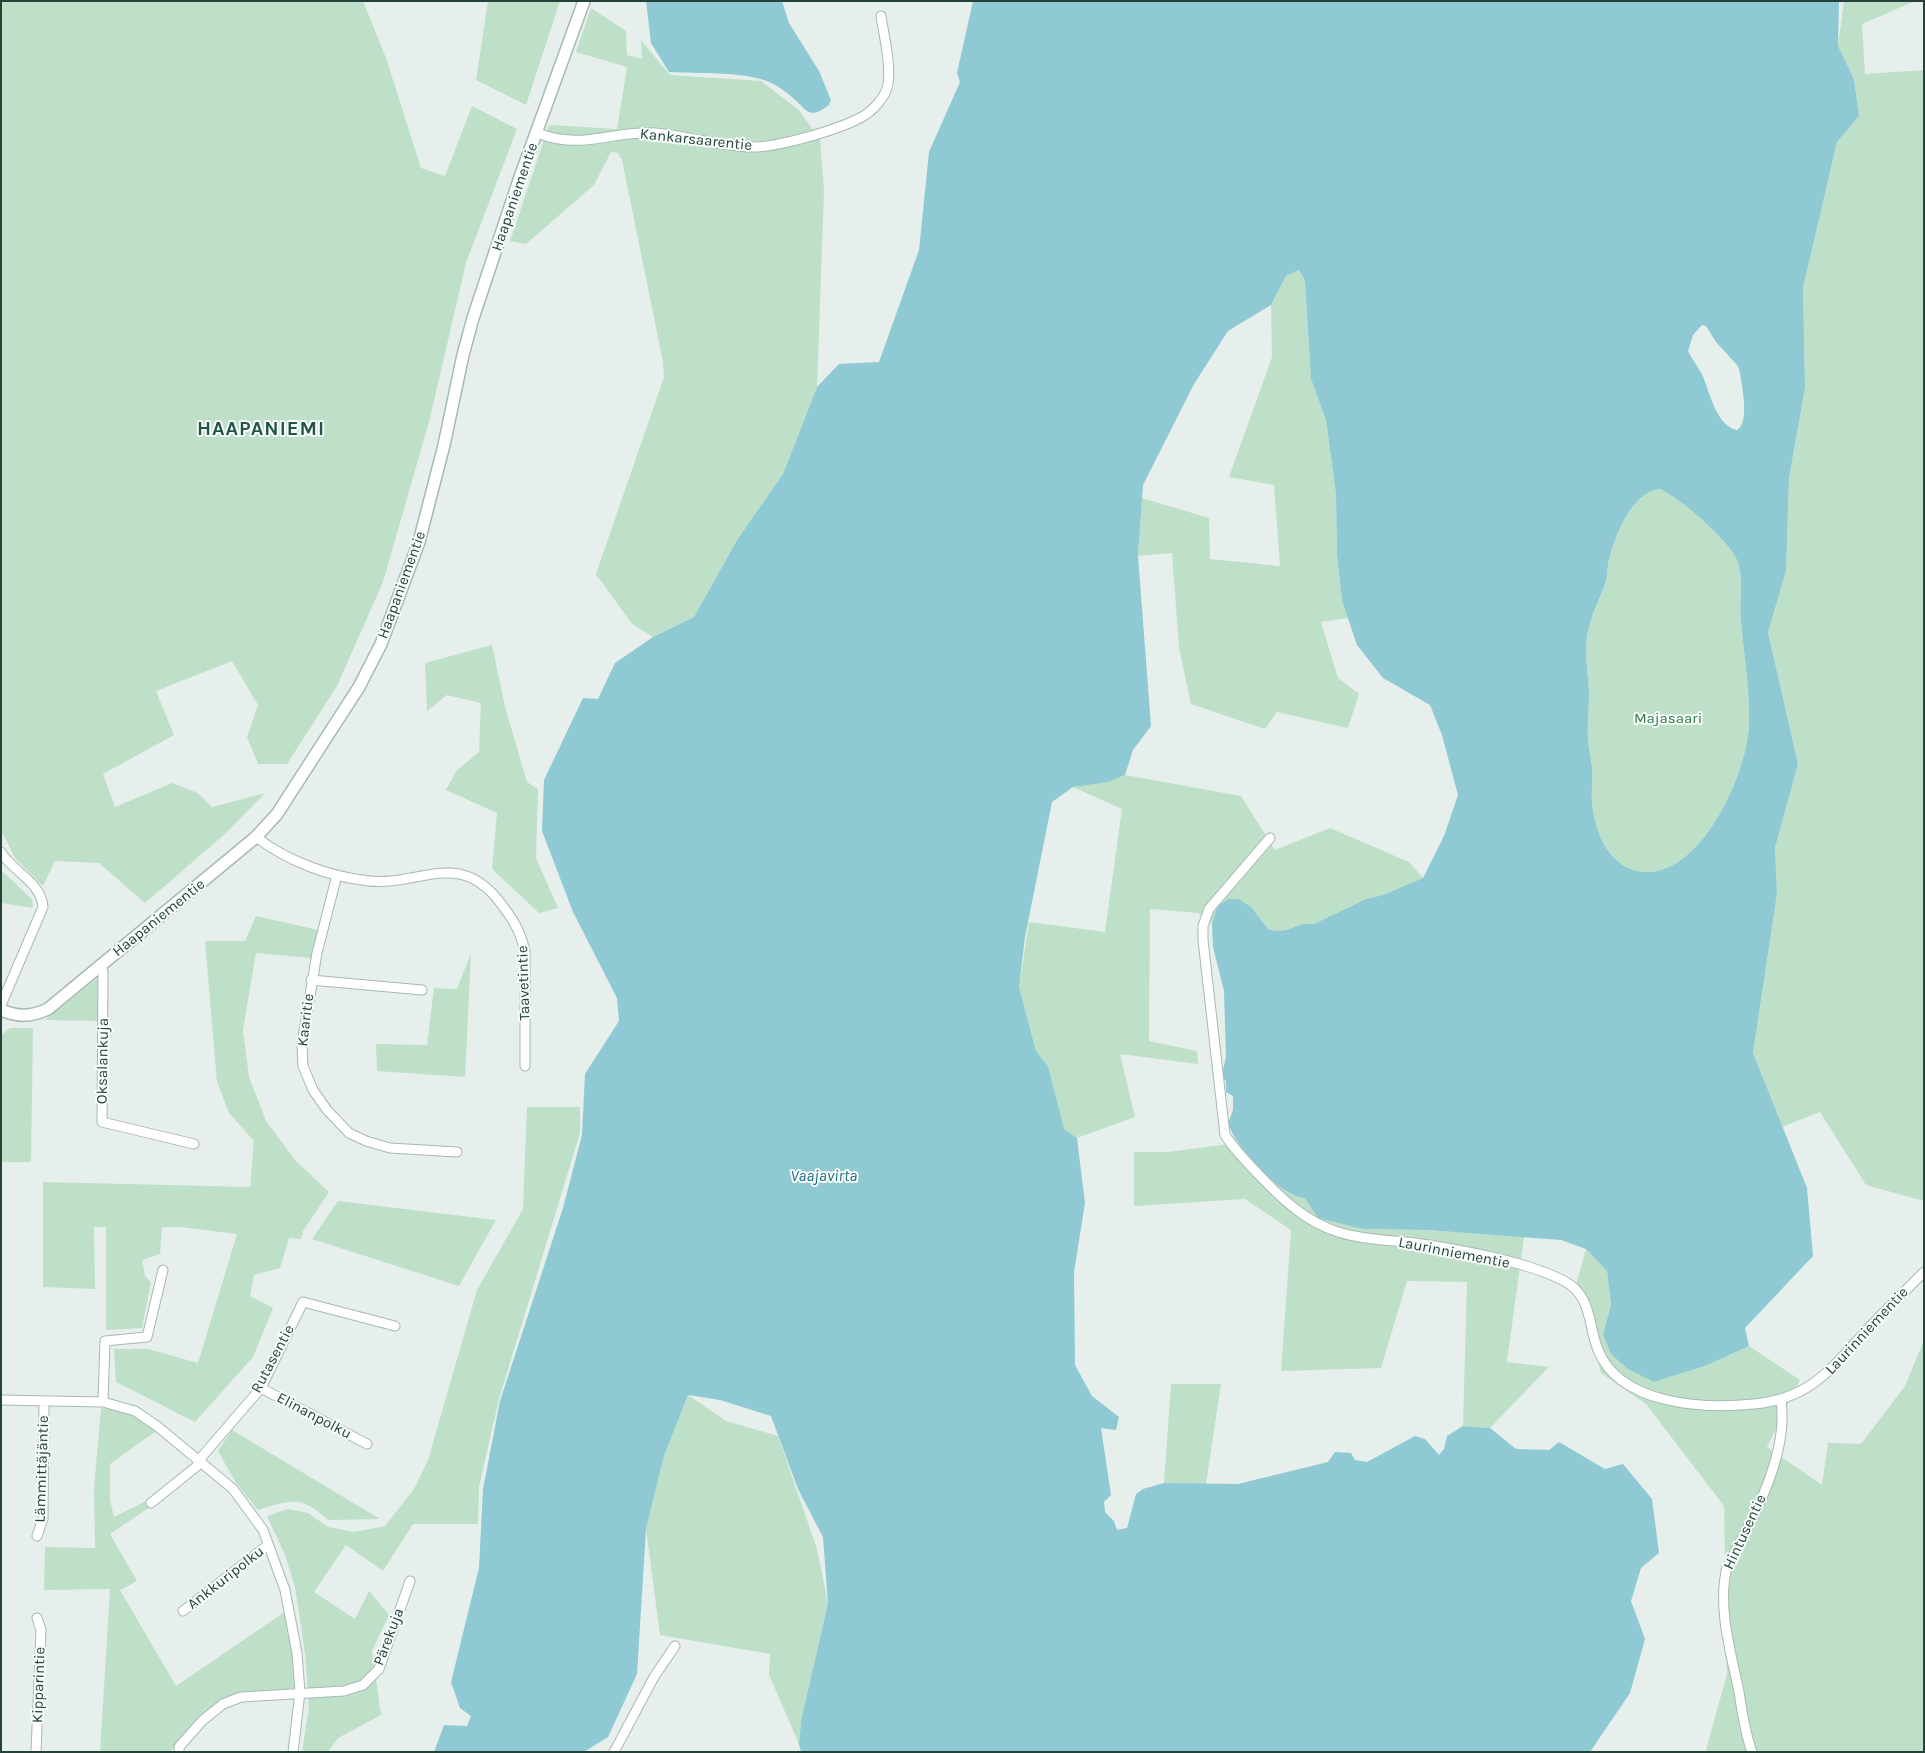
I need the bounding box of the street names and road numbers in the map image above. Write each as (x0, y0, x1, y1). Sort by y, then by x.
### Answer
street label: Kankarsaarentie (639, 125, 753, 155)
street label: Haapaniementie (488, 140, 542, 254)
street label: Haapaniementie (374, 529, 430, 641)
street label: Haapaniementie (109, 875, 209, 961)
street label: Taavetintie (514, 945, 534, 1021)
street label: Kaaritie (294, 992, 318, 1048)
street label: Oksalankuja (93, 1018, 113, 1104)
street label: Laurinniementie (1397, 1233, 1511, 1273)
street label: Laurinniementie (1822, 1283, 1912, 1379)
street label: Rutasentie (248, 1322, 298, 1396)
street label: Elinanpolku (274, 1389, 354, 1443)
street label: Lämmittäjäntie (31, 1415, 53, 1523)
street label: Hintusentie (1720, 1492, 1770, 1572)
street label: Ankkuripolku (184, 1543, 268, 1613)
street label: Pärekuja (370, 1606, 408, 1668)
street label: Kipparintie (29, 1647, 49, 1723)

